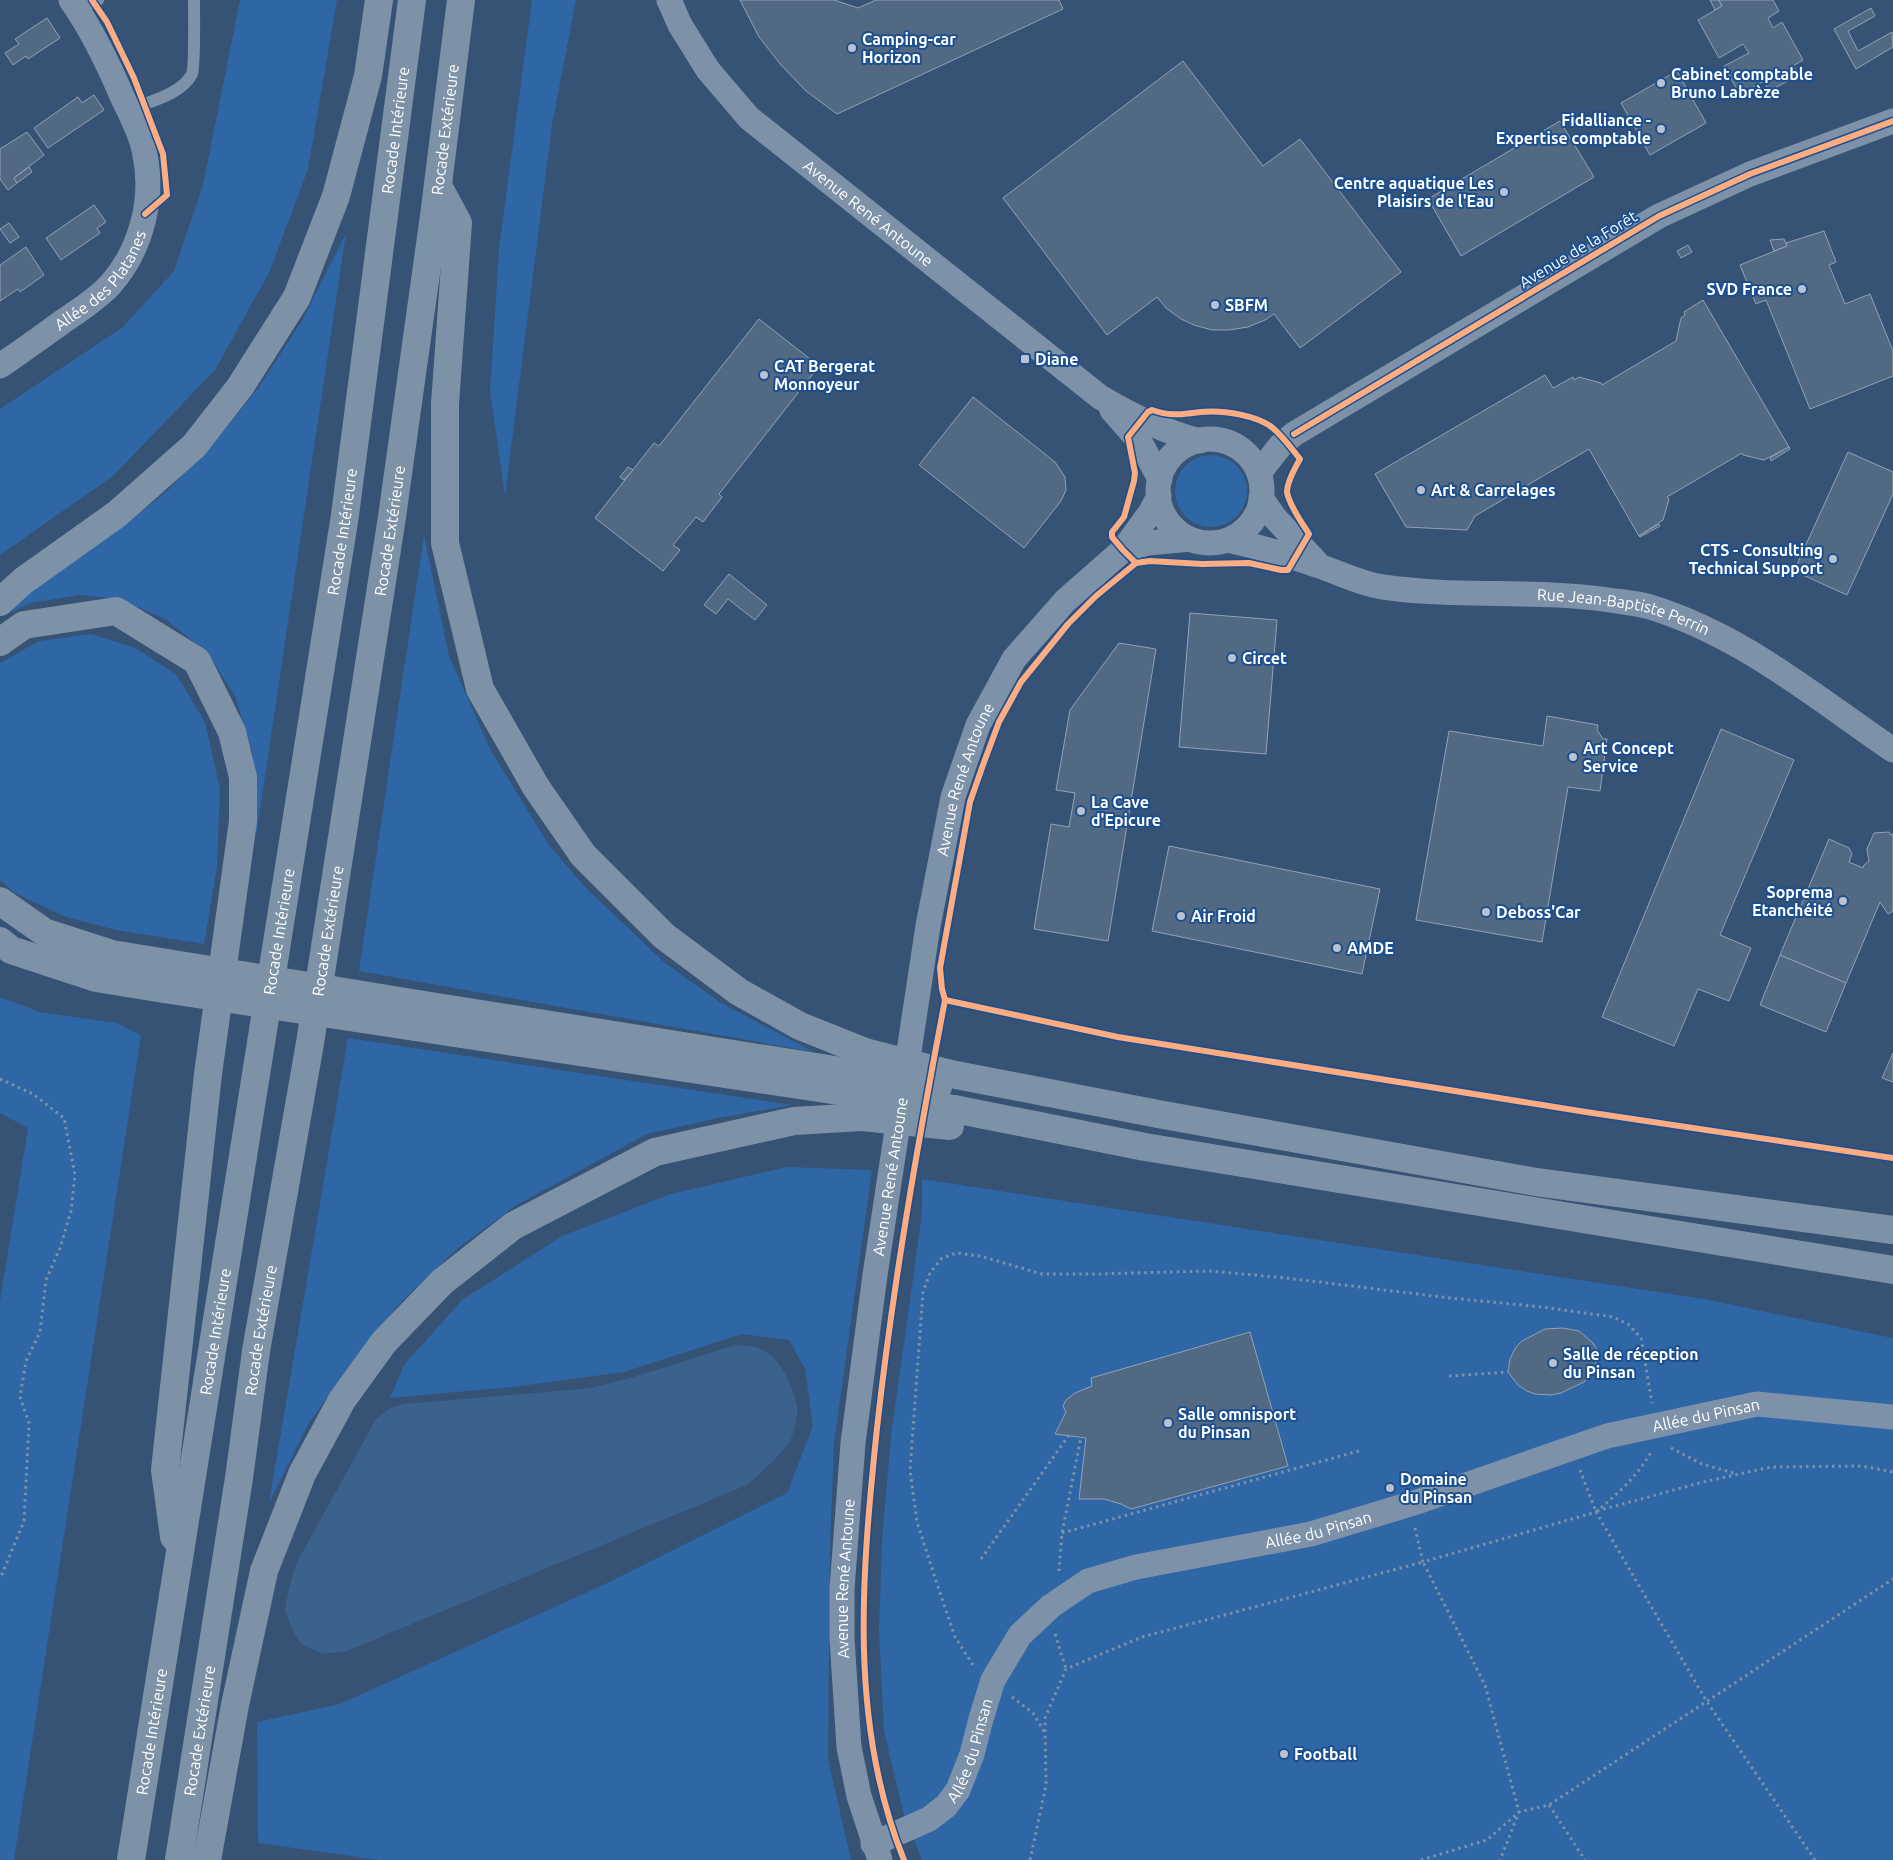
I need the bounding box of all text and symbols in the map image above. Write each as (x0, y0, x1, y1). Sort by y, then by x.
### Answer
place label: Camping-car Horizon (862, 30, 956, 66)
marker: Camping-car Horizon (846, 42, 858, 54)
street label: Rocade Extérieure (428, 63, 462, 196)
place label: Cabinet comptable Bruno Labrèze (1671, 65, 1813, 101)
street label: Rocade Intérieure (378, 66, 412, 195)
marker: Cabinet comptable Bruno Labrèze (1655, 77, 1667, 89)
place label: Fidalliance - Expertise comptable (1496, 111, 1651, 147)
marker: Fidalliance - Expertise comptable (1655, 123, 1667, 135)
street label: Avenue René Antoune (800, 156, 937, 270)
place label: Centre aquatique Les Plaisirs de l'Eau (1334, 174, 1494, 210)
marker: Centre aquatique Les Plaisirs de l'Eau (1498, 186, 1510, 198)
street label: Avenue de la Forêt (1516, 206, 1641, 291)
street label: Allée des Platanes (51, 228, 149, 334)
place label: SVD France (1706, 280, 1792, 298)
marker: SVD France (1796, 283, 1808, 295)
place label: SBFM (1225, 296, 1268, 314)
marker: SBFM (1209, 299, 1221, 311)
place label: Diane (1035, 350, 1078, 368)
marker: Diane (1019, 353, 1031, 365)
place label: CAT Bergerat Monnoyeur (774, 357, 875, 393)
marker: CAT Bergerat Monnoyeur (758, 369, 770, 381)
street label: Rocade Extérieure (371, 464, 408, 597)
street label: Rocade Intérieure (323, 467, 360, 596)
place label: Art & Carrelages (1431, 481, 1556, 499)
marker: Art & Carrelages (1415, 484, 1427, 496)
place label: CTS - Consulting Technical Support (1689, 541, 1823, 577)
marker: CTS - Consulting Technical Support (1827, 553, 1839, 565)
street label: Rue Jean-Baptiste Perrin (1537, 585, 1713, 638)
place label: Circet (1242, 649, 1287, 667)
marker: Circet (1226, 652, 1238, 664)
street label: Avenue René Antoune (933, 700, 997, 858)
place label: Art Concept Service (1583, 739, 1674, 775)
marker: Art Concept Service (1567, 751, 1579, 763)
place label: La Cave d'Epicure (1091, 793, 1161, 829)
marker: La Cave d'Epicure (1075, 805, 1087, 817)
street label: Rocade Extérieure (308, 864, 347, 997)
street label: Rocade Intérieure (260, 867, 298, 996)
place label: Soprema Etanchéité (1752, 883, 1833, 919)
marker: Soprema Etanchéité (1837, 895, 1849, 907)
place label: Deboss'Car (1496, 903, 1581, 921)
marker: Deboss'Car (1480, 906, 1492, 918)
place label: Air Froid (1191, 907, 1256, 925)
marker: Air Froid (1175, 910, 1187, 922)
place label: AMDE (1347, 939, 1394, 957)
marker: AMDE (1331, 942, 1343, 954)
street label: Avenue René Antoune (869, 1096, 911, 1257)
street label: Rocade Extérieure (241, 1264, 280, 1397)
street label: Rocade Intérieure (196, 1267, 234, 1396)
place label: Salle de réception du Pinsan (1563, 1345, 1699, 1381)
marker: Salle de réception du Pinsan (1547, 1357, 1559, 1369)
street label: Allée du Pinsan (1651, 1395, 1761, 1435)
place label: Salle omnisport du Pinsan (1178, 1405, 1296, 1441)
marker: Salle omnisport du Pinsan (1162, 1417, 1174, 1429)
place label: Domaine du Pinsan (1400, 1470, 1472, 1506)
marker: Domaine du Pinsan (1384, 1482, 1396, 1494)
street label: Avenue René Antoune (833, 1498, 858, 1659)
street label: Allée du Pinsan (1264, 1507, 1374, 1551)
street label: Rocade Extérieure (180, 1664, 218, 1797)
street label: Rocade Intérieure (132, 1667, 170, 1796)
street label: Allée du Pinsan (943, 1696, 996, 1806)
place label: Football (1294, 1745, 1357, 1763)
marker: Football (1278, 1748, 1290, 1760)

